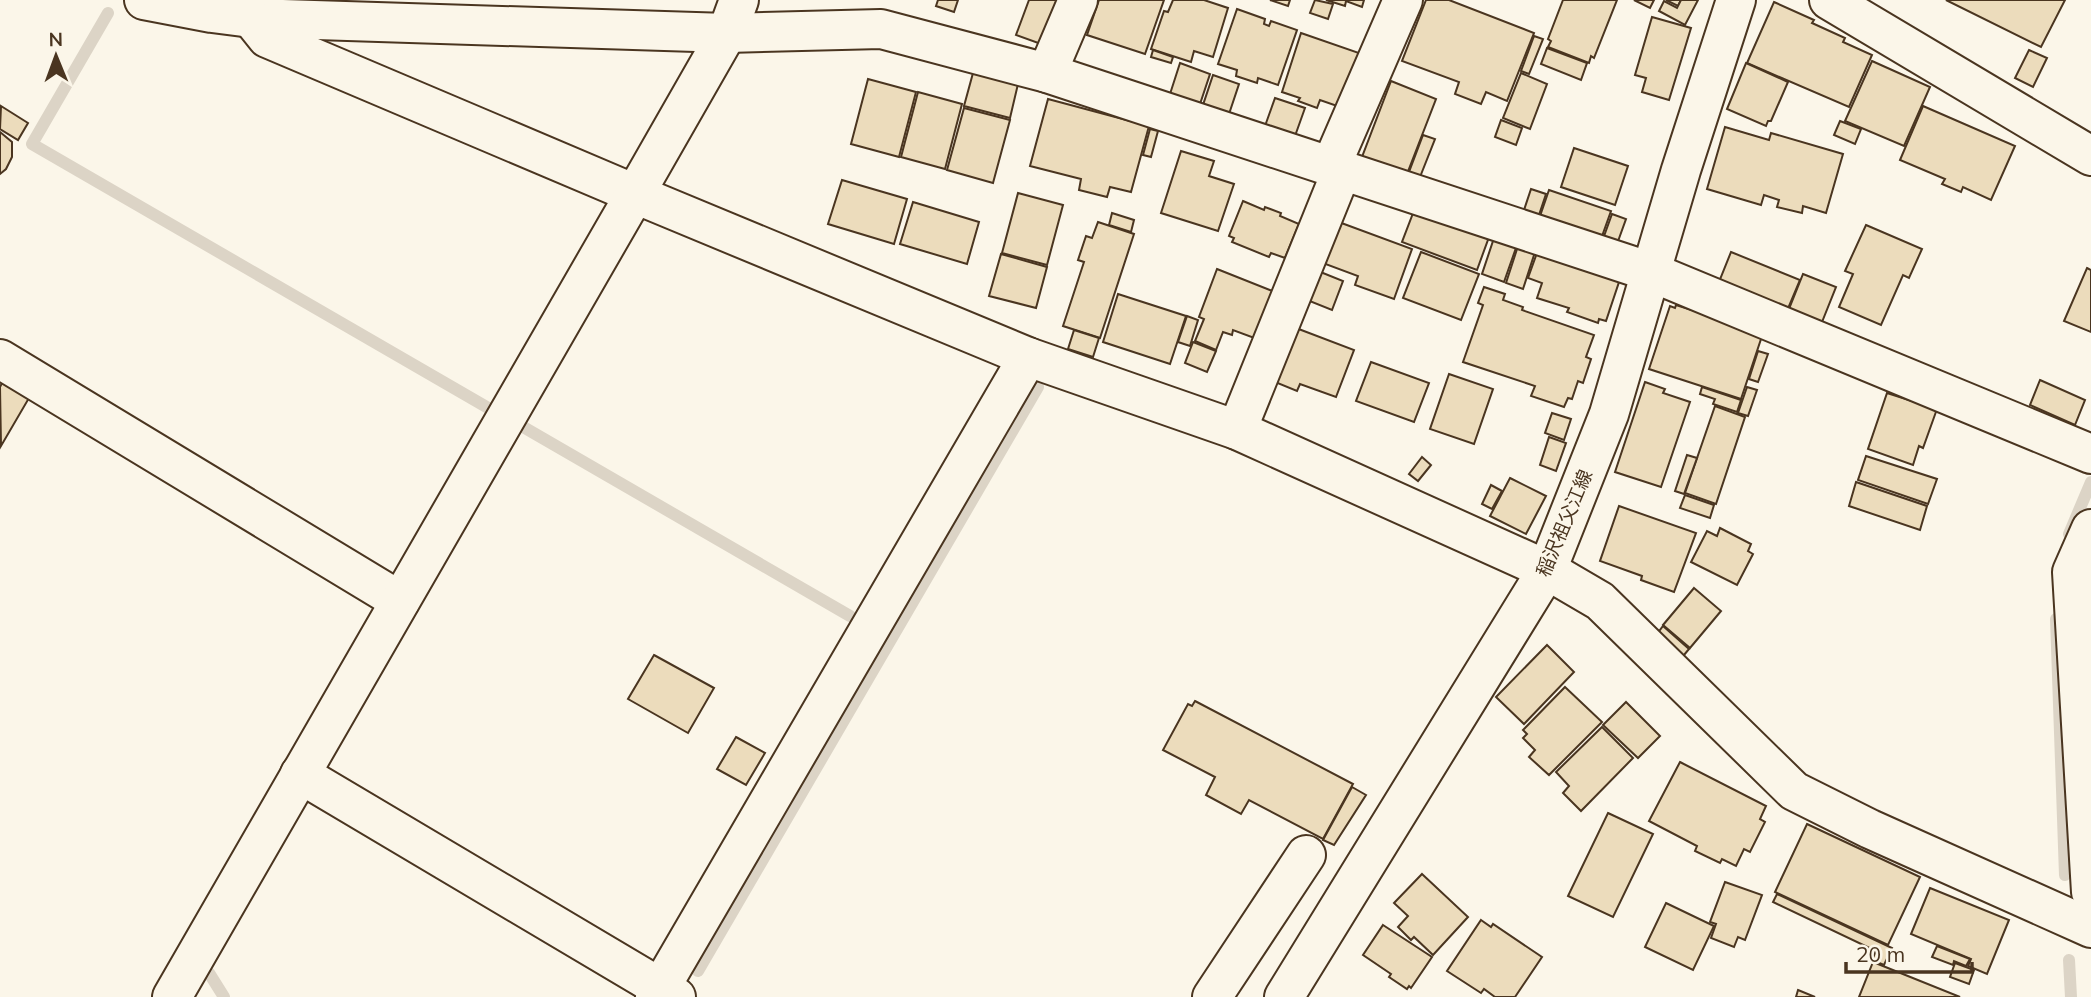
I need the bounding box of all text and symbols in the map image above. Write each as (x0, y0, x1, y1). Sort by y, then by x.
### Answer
north arrow (21, 21, 91, 91)
text: N (48, 27, 63, 51)
street label: 稲沢祖父江線 (1531, 466, 1597, 580)
scale bar (1846, 930, 1972, 974)
text: 20 m (1856, 941, 1905, 967)

